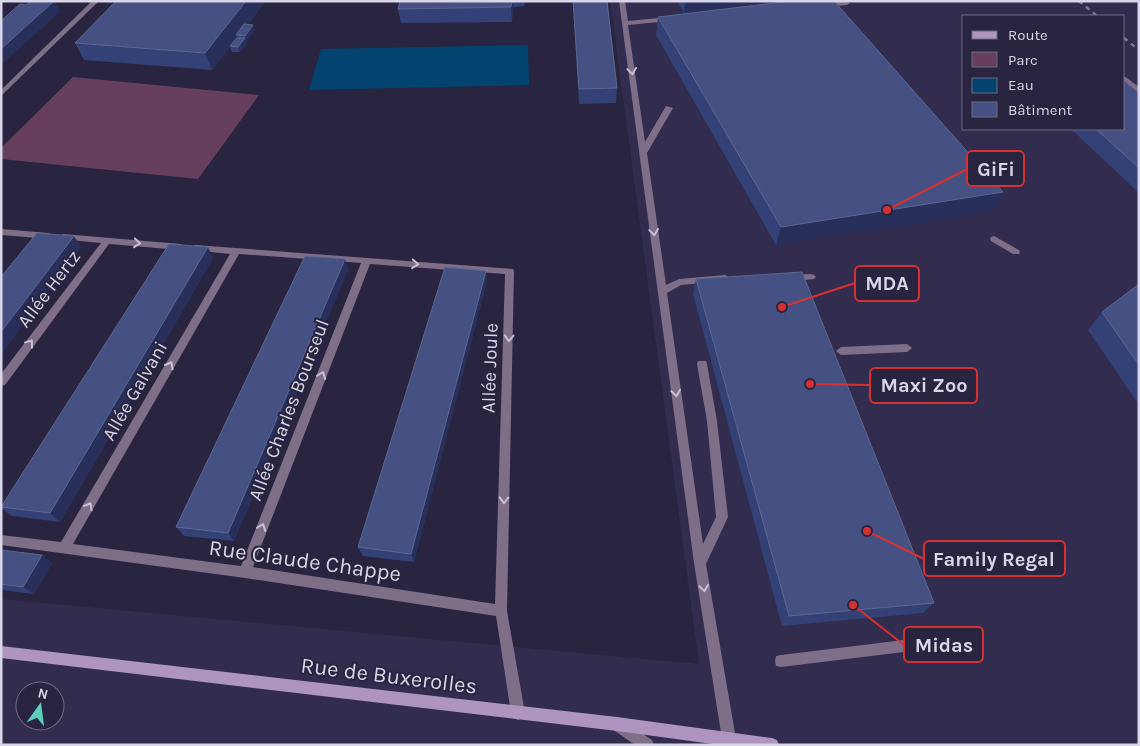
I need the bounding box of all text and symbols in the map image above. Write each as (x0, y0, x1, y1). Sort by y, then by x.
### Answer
legend (962, 15, 1125, 130)
text: Route (1008, 26, 1048, 44)
text: Parc (1008, 51, 1038, 69)
one-way arrow (626, 67, 636, 75)
text: Eau (1008, 76, 1034, 94)
text: Bâtiment (1008, 101, 1072, 119)
callout: GiFi (967, 151, 1024, 186)
text: GiFi (977, 158, 1015, 181)
one-way arrow (648, 228, 659, 236)
one-way arrow (133, 238, 141, 249)
street label: Allée Hertz (13, 246, 85, 332)
one-way arrow (412, 258, 420, 269)
callout: MDA (855, 266, 919, 301)
text: MDA (865, 272, 909, 295)
street label: Allée Charles Bourseul (244, 316, 334, 504)
street label: Allée Joule (477, 323, 503, 413)
one-way arrow (503, 334, 514, 342)
street label: Allée Galvani (98, 338, 172, 444)
one-way arrow (25, 340, 33, 349)
one-way arrow (164, 362, 174, 371)
callout: Maxi Zoo (870, 368, 977, 403)
one-way arrow (316, 372, 326, 380)
text: Maxi Zoo (880, 374, 968, 397)
one-way arrow (671, 389, 681, 397)
one-way arrow (499, 497, 509, 505)
one-way arrow (82, 502, 92, 511)
one-way arrow (256, 523, 267, 532)
street label: Rue Claude Chappe (207, 535, 403, 587)
callout: Family Regal (924, 541, 1065, 576)
text: Family Regal (933, 548, 1055, 571)
one-way arrow (698, 585, 709, 593)
callout: Midas (904, 627, 983, 662)
text: Midas (915, 634, 973, 657)
street label: Rue de Buxerolles (299, 652, 479, 700)
north arrow (15, 681, 65, 731)
text: N (36, 684, 50, 703)

